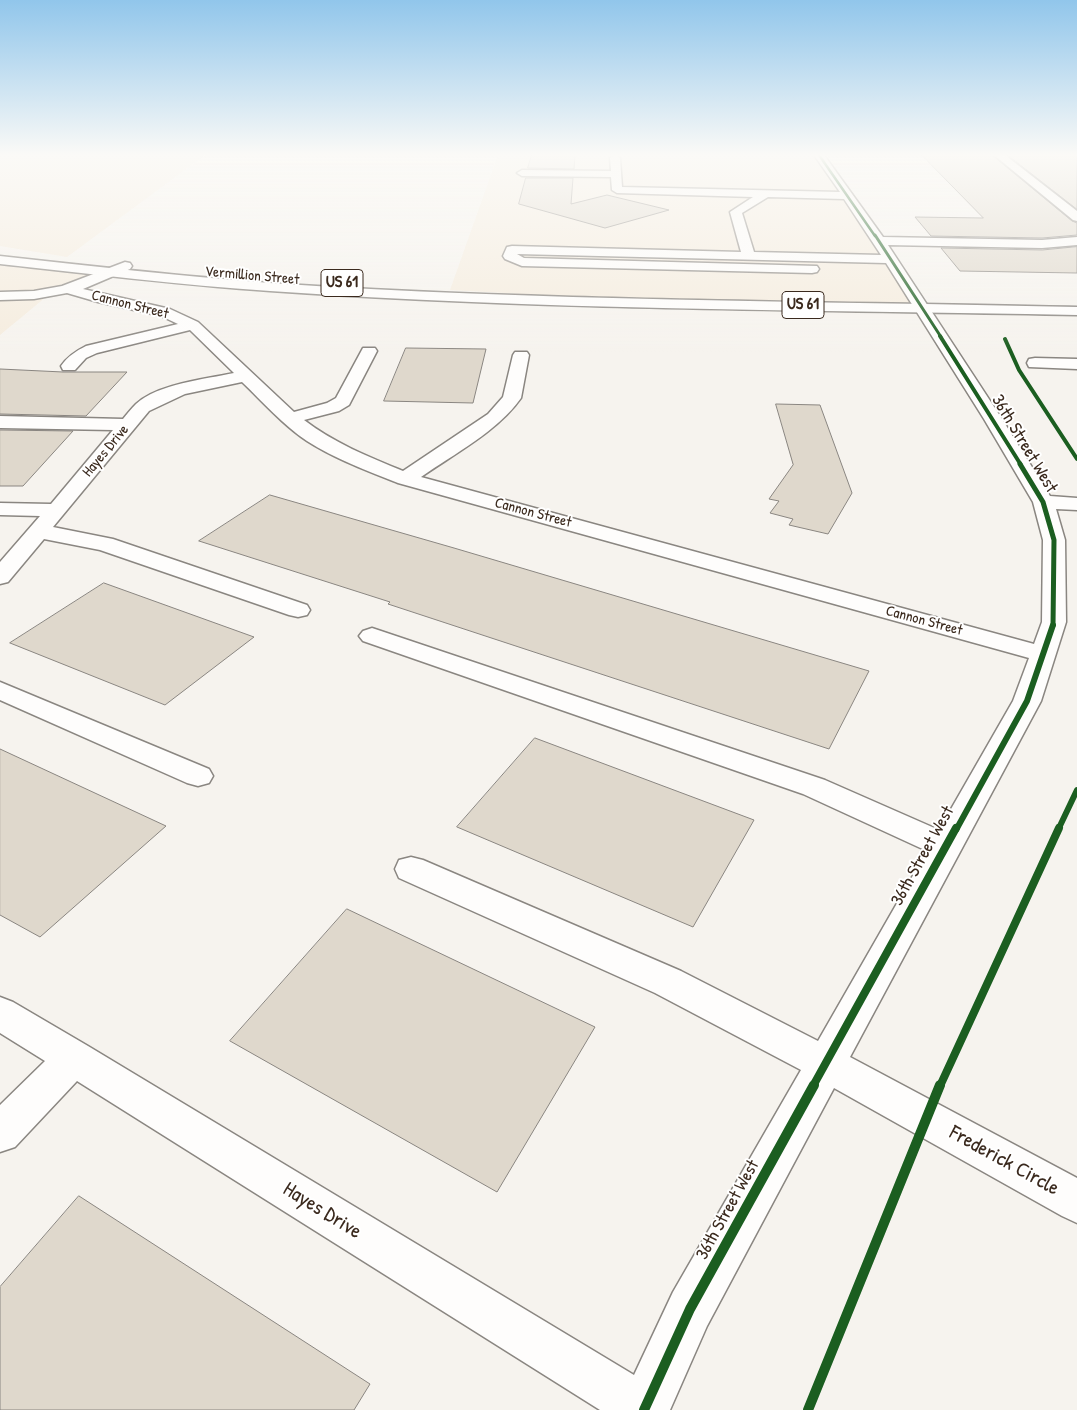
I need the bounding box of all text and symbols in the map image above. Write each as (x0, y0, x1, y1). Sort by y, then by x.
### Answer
street label: Vermillion Street (204, 263, 300, 289)
road number: US 61 (321, 270, 363, 296)
street label: Cannon Street (90, 287, 170, 323)
road number: US 61 (782, 292, 824, 318)
street label: 36th Street West (986, 391, 1062, 497)
street label: Hayes Drive (79, 421, 133, 481)
street label: Cannon Street (493, 494, 573, 532)
street label: Cannon Street (884, 602, 964, 640)
street label: 36th Street West (887, 802, 959, 910)
street label: Frederick Circle (945, 1120, 1063, 1202)
street label: 36th Street West (692, 1156, 764, 1264)
street label: Hayes Drive (278, 1177, 366, 1245)

